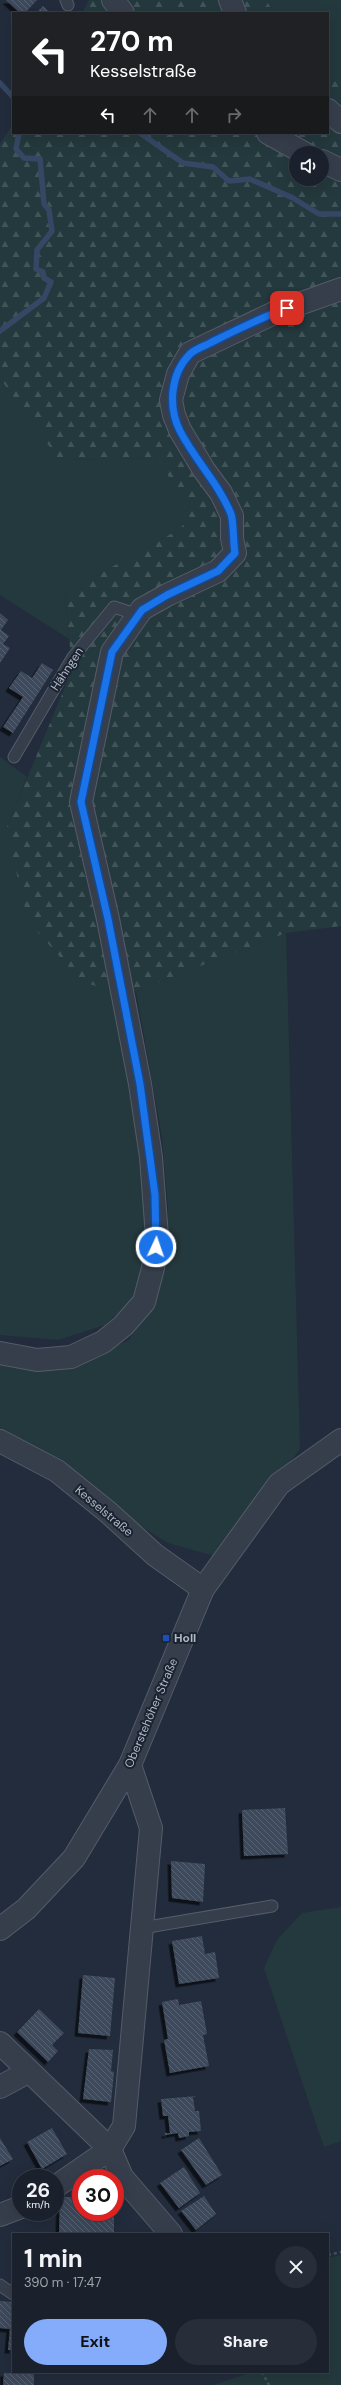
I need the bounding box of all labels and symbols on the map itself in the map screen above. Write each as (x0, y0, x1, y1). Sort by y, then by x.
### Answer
pin (270, 291, 304, 325)
street label: Hähngen (47, 644, 87, 694)
position arrow (135, 1226, 177, 1268)
street label: Kesselstraße (72, 1482, 136, 1540)
place label: Holl (174, 1630, 196, 1646)
marker: Holl (161, 1633, 171, 1643)
street label: Oberstehöher Straße (121, 1656, 181, 1770)
speed limit sign: 30 (72, 2169, 124, 2221)

